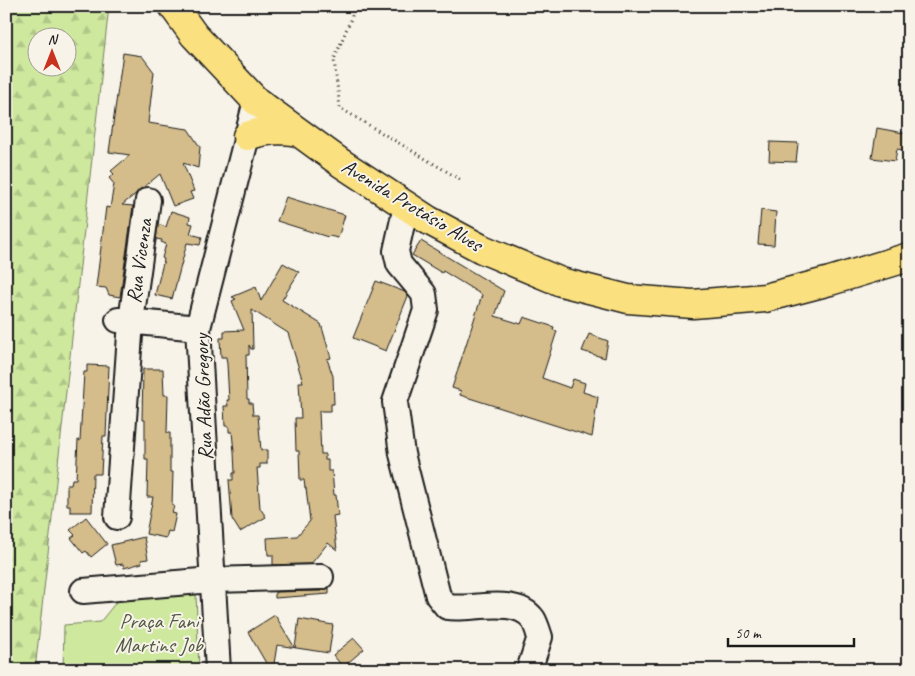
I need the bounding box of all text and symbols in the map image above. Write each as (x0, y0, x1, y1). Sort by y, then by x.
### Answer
north arrow (28, 28, 78, 78)
text: N (48, 31, 59, 48)
street label: Avenida Protásio Alves (337, 153, 488, 258)
street label: Rua Vicenza (120, 216, 158, 305)
street label: Rua Adão Gregory (188, 331, 218, 461)
park label: Praça Fani Martins Job (115, 608, 205, 658)
scale bar (728, 616, 854, 648)
text: 50 m (735, 624, 762, 643)

